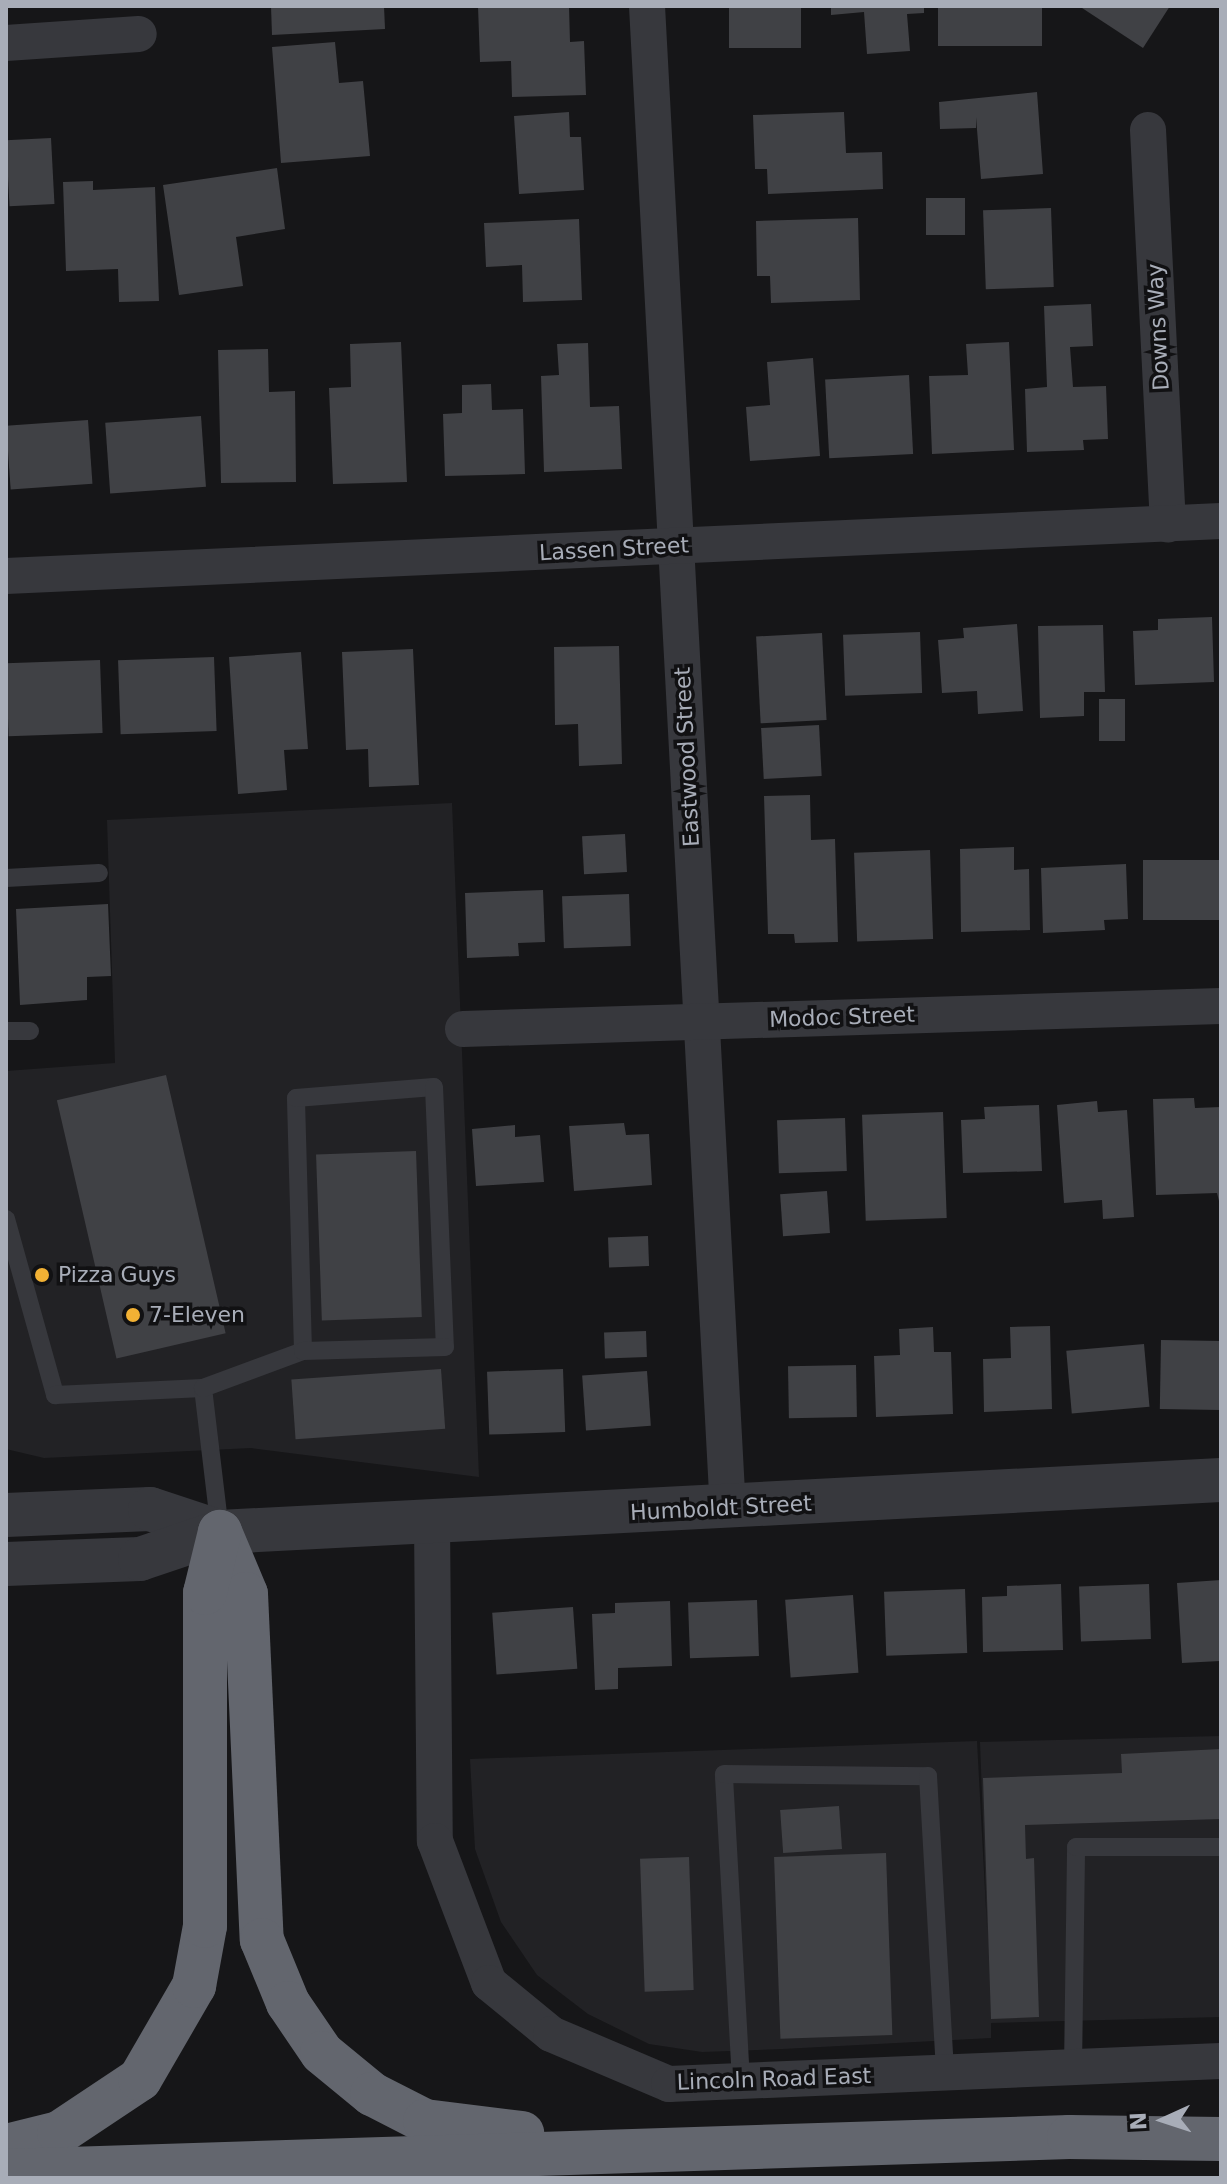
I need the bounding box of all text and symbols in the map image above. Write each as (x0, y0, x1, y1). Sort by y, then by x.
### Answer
street label: Downs Way (1141, 263, 1175, 391)
street label: Lassen Street (538, 532, 690, 566)
street label: Eastwood Street (669, 666, 705, 848)
street label: Modoc Street (769, 1001, 915, 1033)
place label: Pizza Guys (58, 1262, 176, 1288)
marker: Pizza Guys (33, 1266, 51, 1284)
place label: 7-Eleven (149, 1302, 245, 1328)
marker: 7-Eleven (124, 1306, 142, 1324)
street label: Humboldt Street (629, 1490, 813, 1526)
street label: Lincoln Road East (676, 2062, 872, 2096)
north arrow (1123, 2080, 1203, 2160)
text: N (1126, 2111, 1151, 2131)

